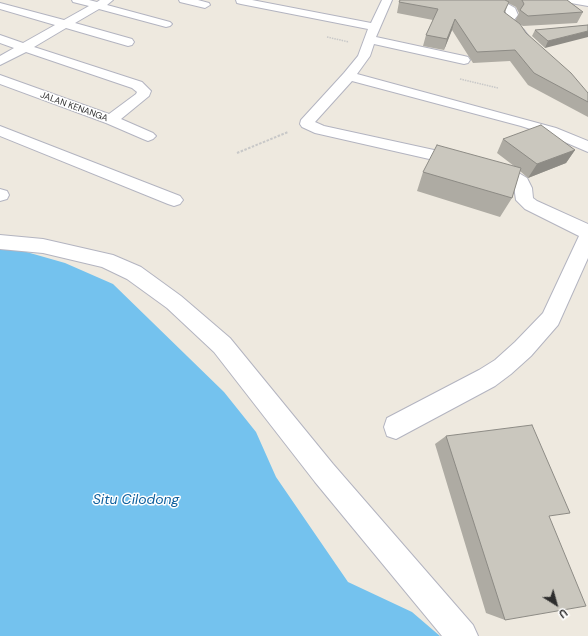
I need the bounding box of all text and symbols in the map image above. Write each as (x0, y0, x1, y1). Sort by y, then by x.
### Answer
street label: JALAN KENANGA (39, 90, 109, 124)
water label: Situ Cilodong (93, 492, 179, 508)
north arrow (536, 584, 576, 624)
text: U (556, 606, 570, 621)

